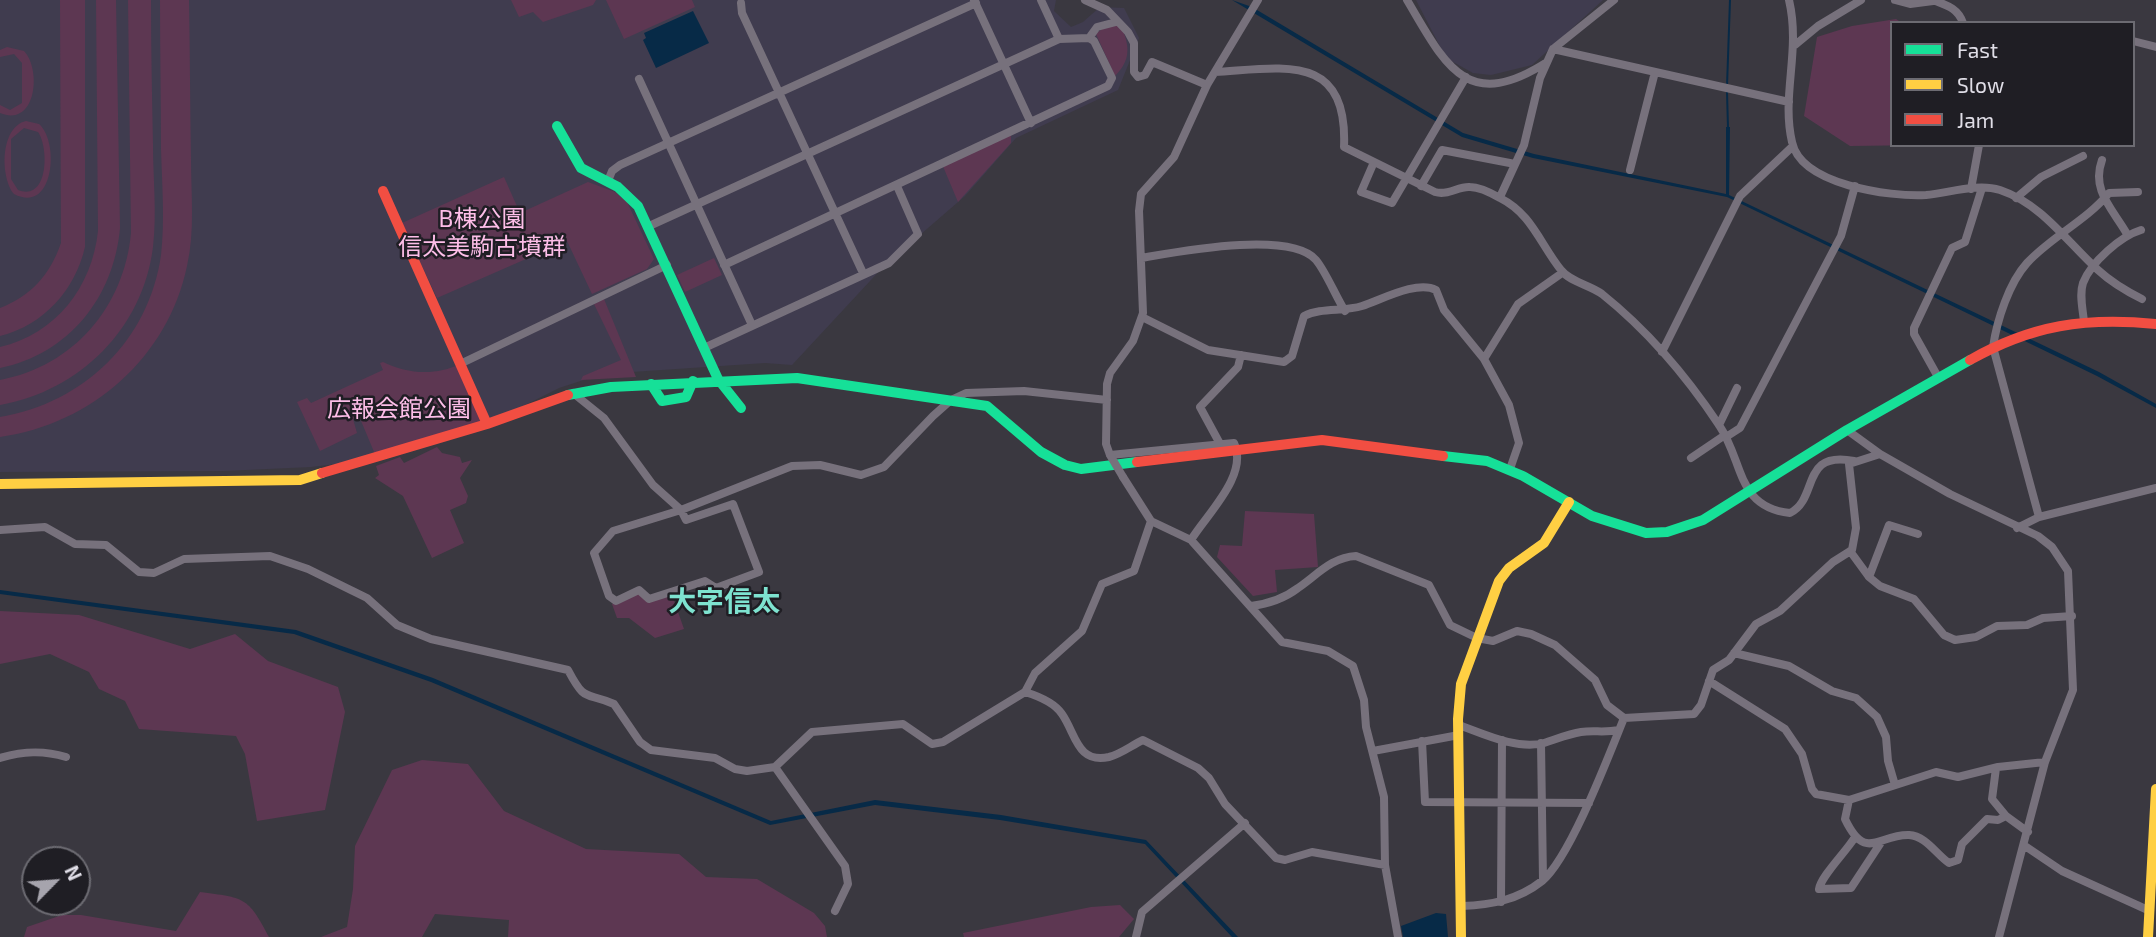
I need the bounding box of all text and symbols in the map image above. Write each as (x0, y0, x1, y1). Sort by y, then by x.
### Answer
legend (1890, 21, 2135, 147)
text: Fast (1957, 37, 1998, 62)
text: Slow (1957, 72, 2004, 97)
text: Jam (1957, 107, 1994, 132)
park label: B棟公園 信太美駒古墳群 (398, 205, 566, 261)
park label: 広報会館公園 (327, 395, 471, 423)
district label: 大字信太 (668, 585, 780, 619)
north arrow (21, 846, 91, 916)
text: N (60, 862, 87, 884)

